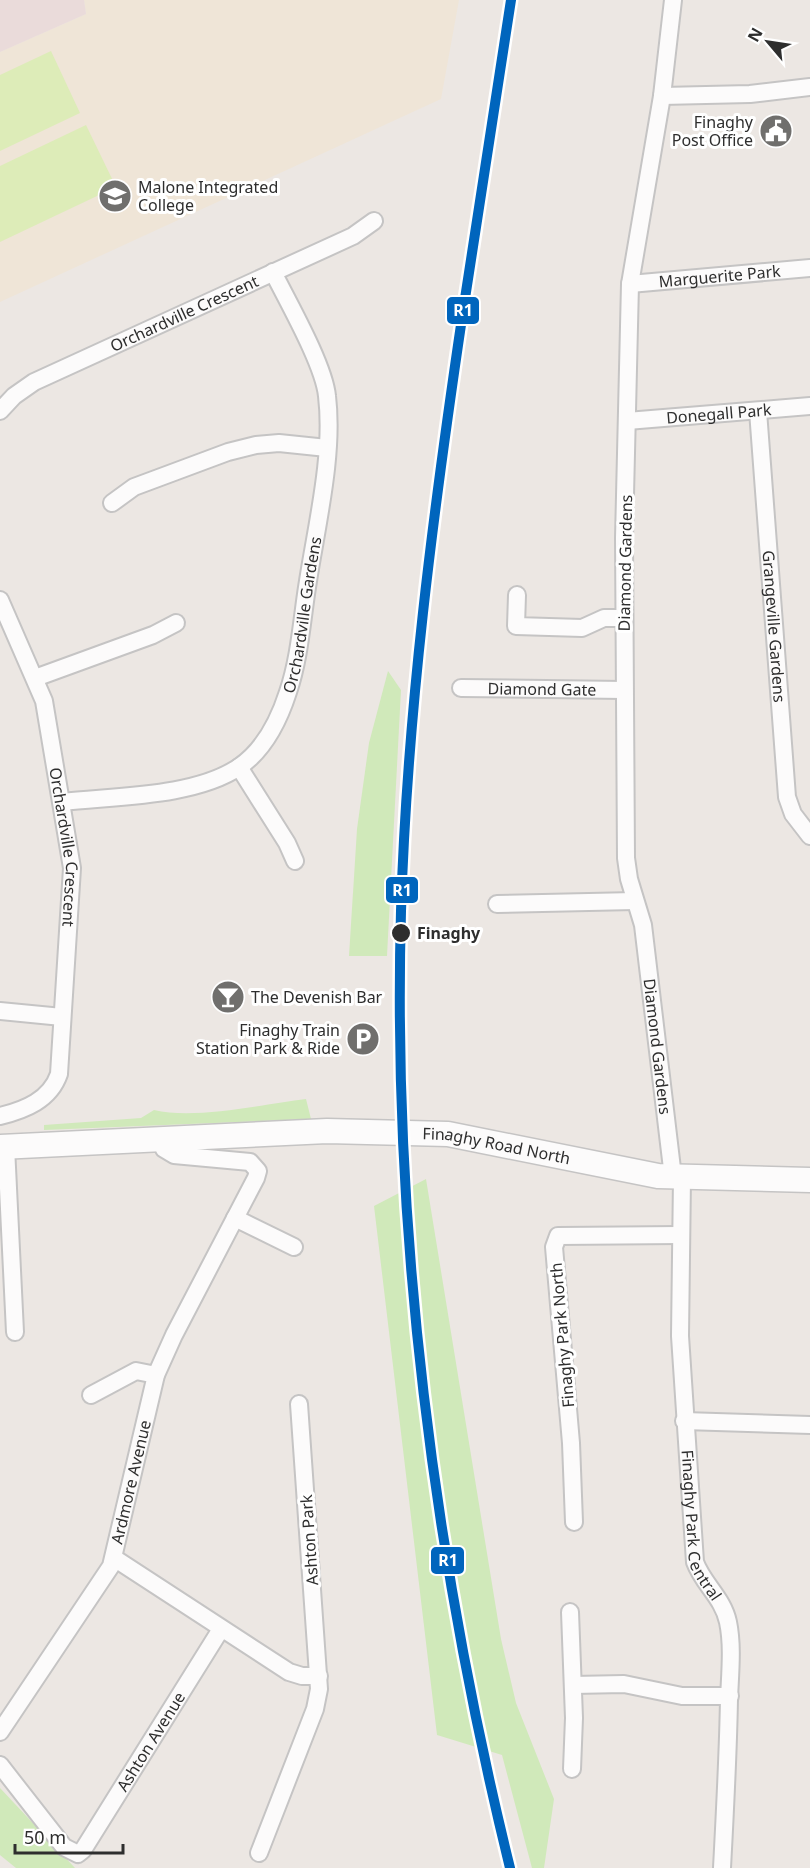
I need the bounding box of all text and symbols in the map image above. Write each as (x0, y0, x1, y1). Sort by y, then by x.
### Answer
north arrow (738, 12, 798, 72)
text: N (742, 24, 768, 46)
place label: Finaghy Post Office (672, 111, 754, 151)
public building icon: Finaghy Post Office (758, 113, 794, 149)
place label: Malone Integrated College (138, 176, 278, 216)
school or university icon: Malone Integrated College (97, 178, 133, 214)
street label: Marguerite Park (658, 260, 782, 292)
street label: Orchardville Crescent (106, 270, 262, 357)
line badge: R1 (446, 296, 480, 325)
text: R1 (453, 299, 473, 321)
street label: Donegall Park (665, 398, 773, 429)
street label: Diamond Gardens (613, 494, 637, 632)
street label: Orchardville Gardens (277, 535, 326, 696)
street label: Grangeville Gardens (757, 550, 791, 703)
street label: Diamond Gate (487, 677, 597, 701)
street label: Orchardville Crescent (44, 766, 83, 928)
line badge: R1 (385, 876, 419, 904)
text: R1 (392, 879, 412, 901)
marker: Finaghy (390, 922, 412, 944)
place label: Finaghy (417, 922, 481, 944)
street label: Diamond Gardens (638, 977, 676, 1116)
bar icon: The Devenish Bar (210, 979, 246, 1015)
place label: The Devenish Bar (251, 986, 383, 1008)
place label: Finaghy Train Station Park & Ride (196, 1019, 340, 1059)
parking icon: Finaghy Train Station Park & Ride (345, 1021, 381, 1057)
street label: Finaghy Road North (422, 1122, 572, 1169)
street label: Finaghy Park North (545, 1262, 579, 1408)
street label: Ardmore Avenue (106, 1418, 156, 1546)
street label: Finaghy Park Central (677, 1449, 727, 1605)
street label: Ashton Park (295, 1493, 323, 1586)
line badge: R1 (430, 1546, 465, 1575)
text: R1 (438, 1549, 458, 1571)
street label: Ashton Avenue (111, 1688, 190, 1795)
scale bar (15, 1817, 123, 1855)
text: 50 m (24, 1825, 66, 1849)

